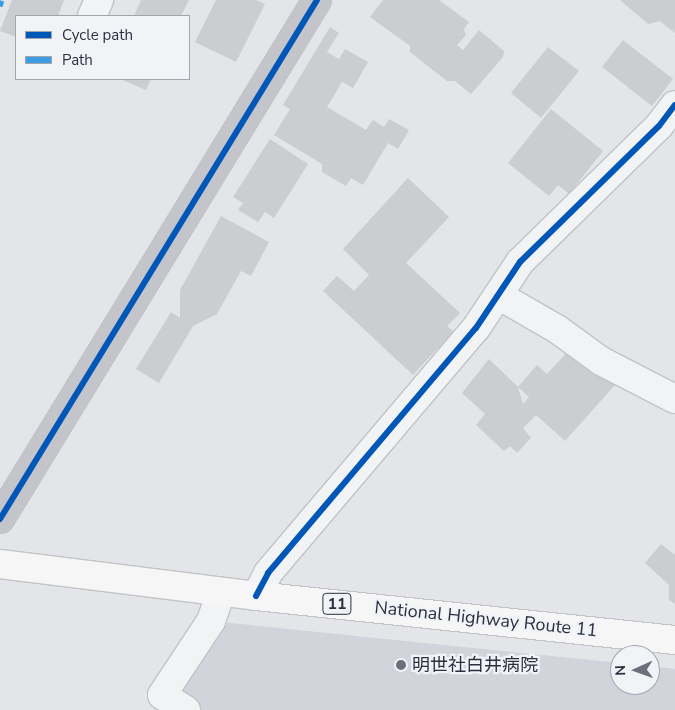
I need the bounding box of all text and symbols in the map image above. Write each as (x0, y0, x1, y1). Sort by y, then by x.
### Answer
legend (15, 15, 190, 80)
text: Cycle path (62, 25, 133, 45)
text: Path (62, 50, 93, 70)
road number: 11 (322, 590, 352, 618)
street label: National Highway Route 11 (374, 597, 598, 641)
north arrow (610, 645, 660, 695)
place label: 明世社白井病院 (412, 654, 538, 676)
marker: 明世社白井病院 (394, 658, 408, 672)
text: N (611, 665, 630, 676)

